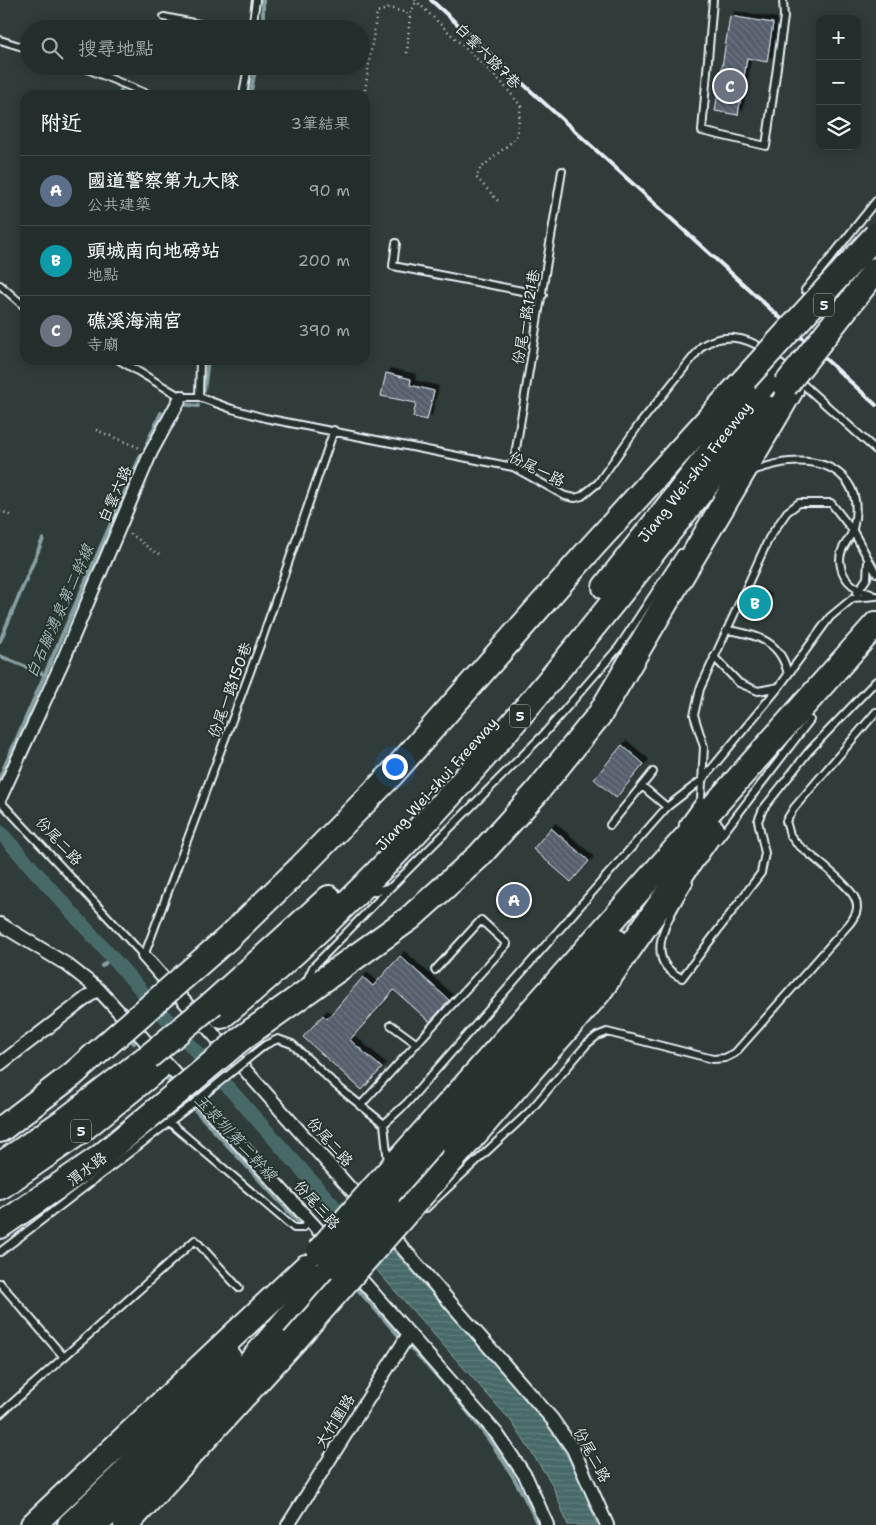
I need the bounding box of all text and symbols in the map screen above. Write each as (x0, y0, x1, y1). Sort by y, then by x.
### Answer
map controls (816, 15, 861, 150)
button: + (816, 15, 861, 60)
street label: 白雲六路7巷 (451, 19, 525, 93)
search box (20, 20, 370, 75)
icon: search (38, 34, 66, 62)
text: 搜尋地點 (78, 36, 154, 61)
button: − (816, 60, 861, 105)
pin: C (714, 67, 746, 105)
button: layers (816, 105, 861, 150)
text: 附近 (40, 109, 82, 137)
text: 3筆結果 (291, 113, 350, 134)
text: 國道警察第九大隊 (87, 168, 239, 193)
text: A (50, 180, 62, 201)
text: 90 m (309, 180, 350, 201)
text: 公共建築 (87, 194, 151, 215)
text: 頭城南向地磅站 (87, 238, 220, 263)
text: B (51, 250, 61, 271)
text: 200 m (298, 250, 350, 271)
text: 地點 (87, 264, 119, 285)
street label: 份尾一路121巷 (508, 268, 544, 366)
road number: 5 (814, 294, 834, 316)
text: 礁溪海湳宮 (87, 308, 182, 333)
text: C (51, 320, 61, 341)
text: 390 m (298, 320, 350, 341)
text: 寺廟 (87, 334, 119, 355)
street label: Jiang Wei-shui Freeway (634, 398, 756, 546)
street label: 份尾一路 (506, 447, 568, 491)
street label: 白雲六路 (94, 463, 136, 525)
water label: 白石腳湧泉第二幹線 (21, 540, 99, 681)
pin: B (739, 584, 771, 622)
street label: 份尾一路150巷 (203, 639, 257, 741)
road number: 5 (510, 704, 530, 728)
street label: Jiang Wei-shui Freeway (372, 713, 502, 855)
your location (382, 754, 408, 780)
street label: 份尾二路 (31, 812, 87, 870)
pin: A (498, 881, 530, 919)
water label: 玉泉圳第二幹線 (190, 1089, 282, 1186)
street label: 份尾二路 (302, 1113, 358, 1171)
road number: 5 (71, 1120, 91, 1142)
street label: 渭水路 (63, 1147, 111, 1191)
street label: 份尾三路 (289, 1176, 345, 1234)
street label: 大竹圍路 (311, 1390, 359, 1452)
street label: 份尾二路 (569, 1424, 615, 1486)

